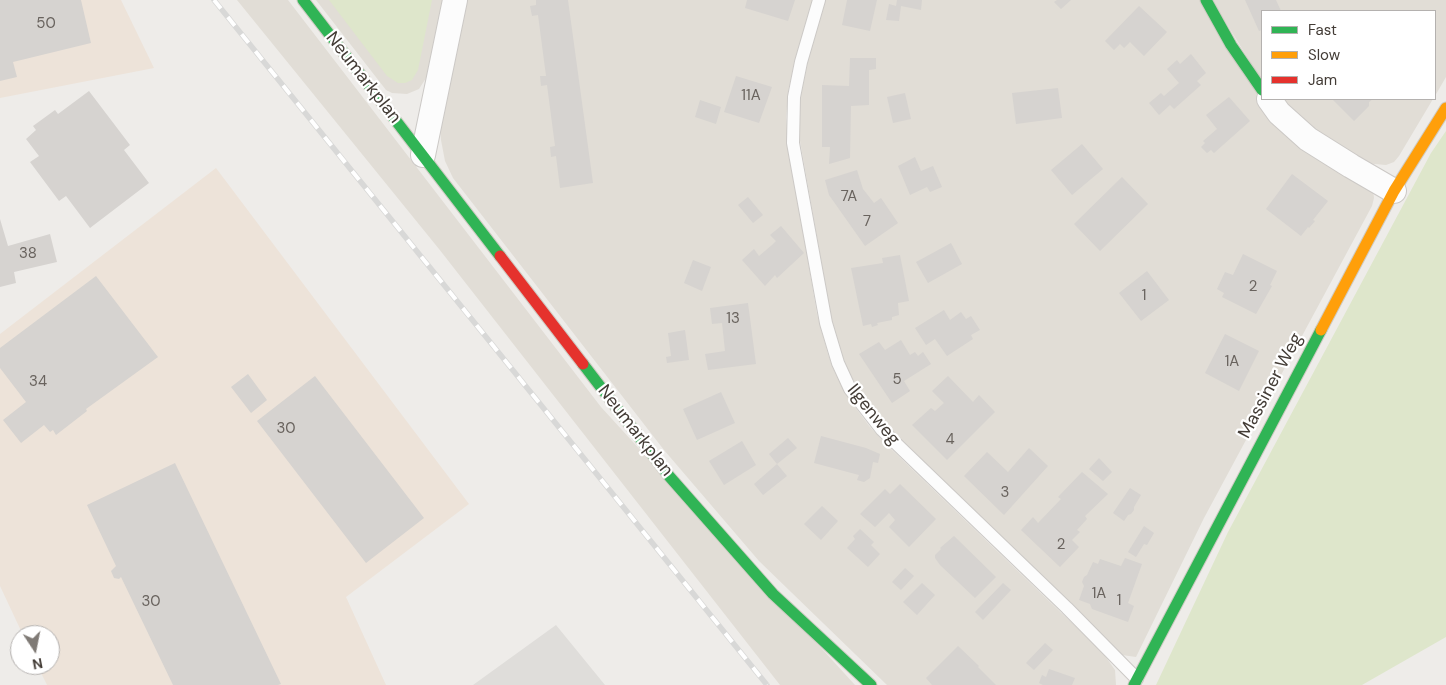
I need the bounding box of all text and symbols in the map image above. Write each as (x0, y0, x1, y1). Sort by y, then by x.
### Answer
legend (1261, 10, 1436, 100)
house number: 50 (36, 15, 56, 33)
text: Fast (1308, 20, 1337, 40)
street label: Neumarkplan (321, 28, 405, 128)
text: Slow (1308, 45, 1340, 65)
text: Jam (1308, 70, 1337, 90)
house number: 11A (741, 87, 761, 105)
house number: 7A (841, 188, 857, 206)
house number: 7 (863, 213, 871, 231)
house number: 38 (19, 245, 37, 263)
house number: 2 (1249, 278, 1257, 296)
house number: 1 (1142, 287, 1146, 305)
house number: 13 (726, 310, 740, 328)
street label: Massiner Weg (1234, 330, 1308, 442)
house number: 1A (1225, 353, 1239, 371)
house number: 5 (892, 371, 902, 389)
house number: 34 (29, 373, 47, 391)
street label: Ilgenweg (842, 380, 904, 450)
street label: Neumarkplan (593, 381, 677, 481)
house number: 30 (276, 420, 296, 438)
house number: 4 (945, 431, 955, 449)
house number: 3 (1001, 484, 1009, 502)
house number: 2 (1057, 536, 1065, 554)
house number: 1A (1092, 585, 1106, 603)
house number: 1 (1117, 592, 1121, 610)
house number: 30 (141, 593, 161, 611)
north arrow (10, 625, 60, 675)
text: N (31, 654, 44, 674)

